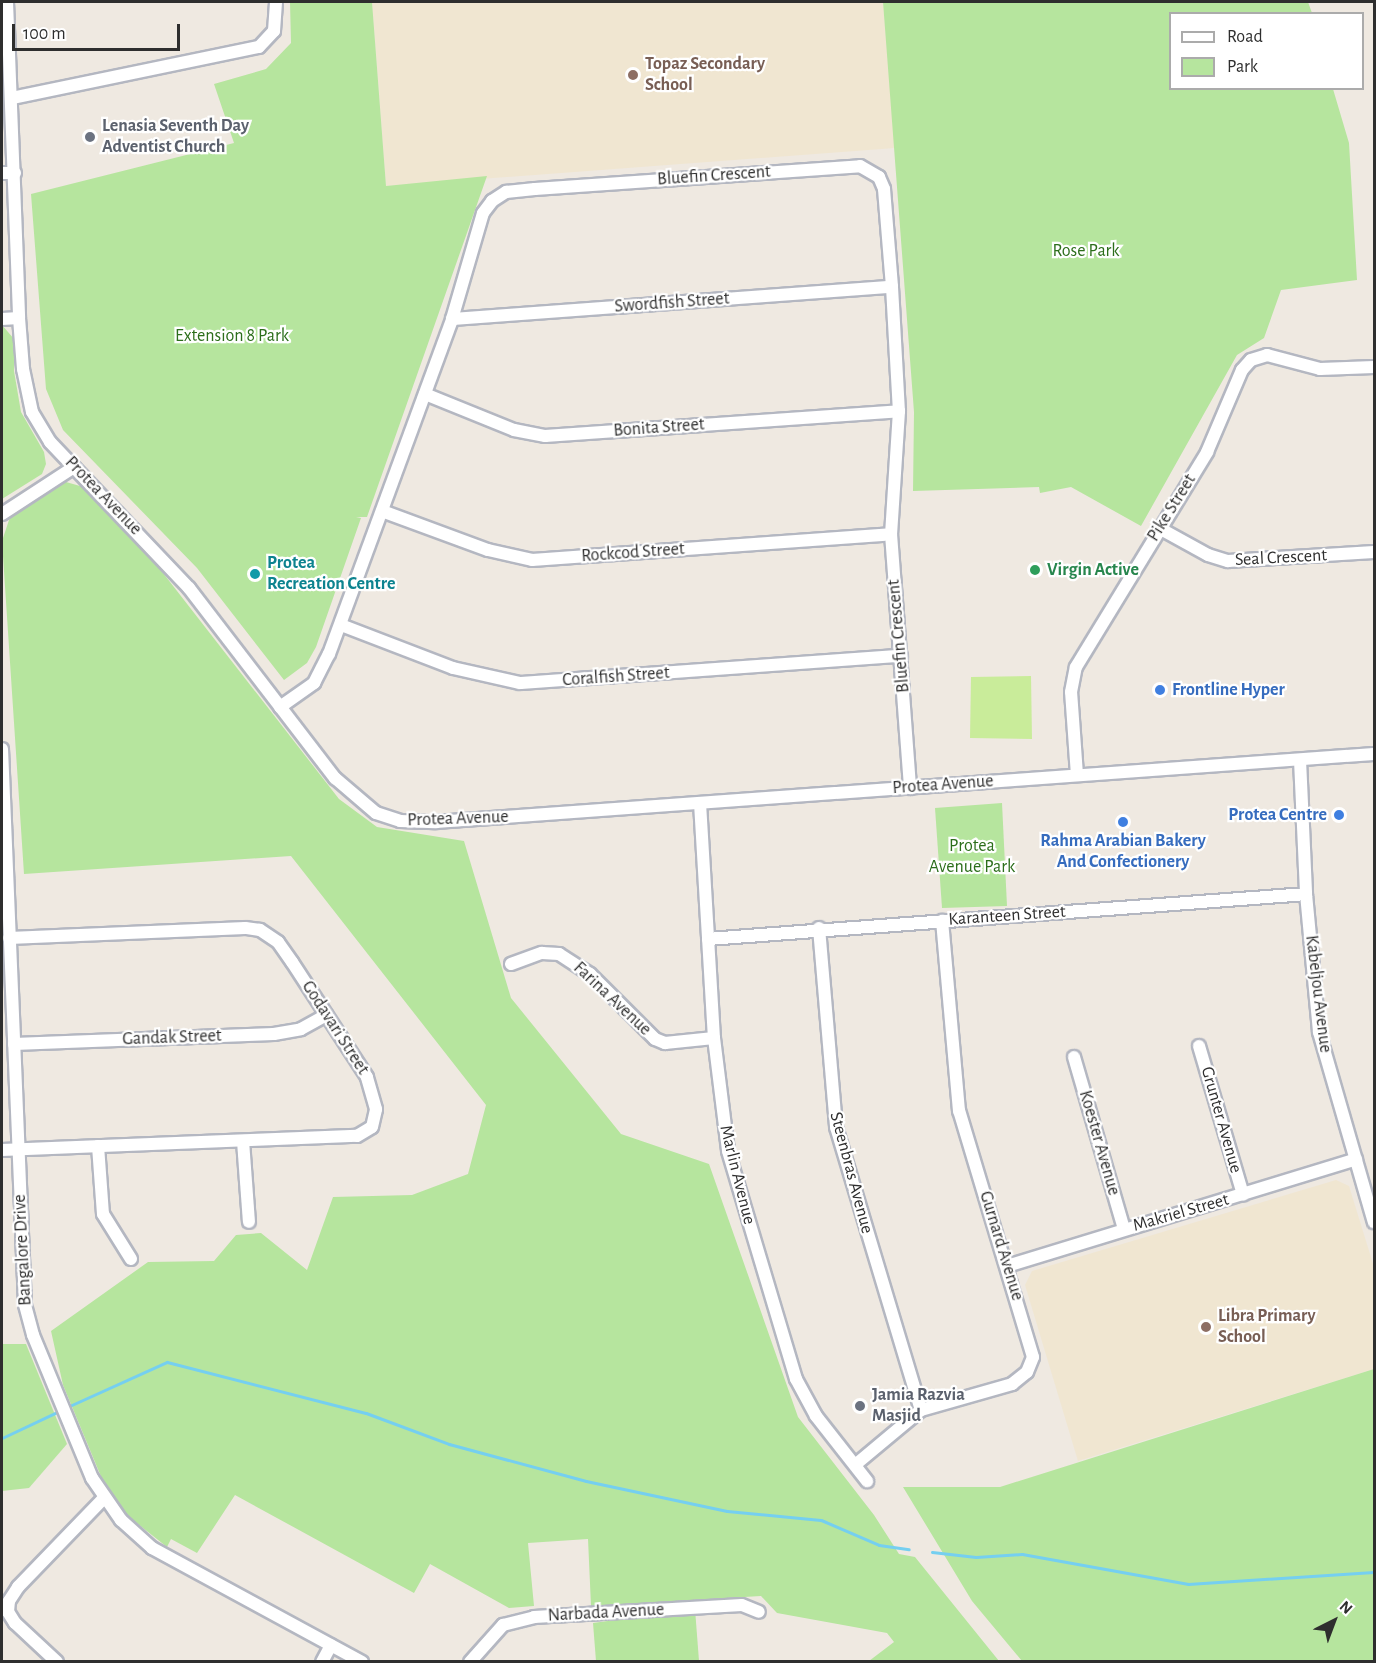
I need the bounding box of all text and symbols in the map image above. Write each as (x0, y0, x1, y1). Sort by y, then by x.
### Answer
scale bar (15, 12, 183, 50)
legend (1169, 12, 1364, 90)
text: 100 m (23, 25, 66, 43)
text: Road (1227, 28, 1263, 46)
place label: Topaz Secondary School (645, 54, 765, 97)
text: Park (1227, 58, 1258, 76)
marker: Topaz Secondary School (626, 68, 640, 82)
place label: Lenasia Seventh Day Adventist Church (102, 116, 249, 158)
marker: Lenasia Seventh Day Adventist Church (83, 130, 97, 144)
street label: Bluefin Crescent (656, 161, 772, 191)
park label: Rose Park (1052, 240, 1120, 262)
street label: Swordfish Street (614, 288, 730, 318)
park label: Extension 8 Park (175, 325, 289, 347)
street label: Bonita Street (613, 414, 705, 442)
street label: Protea Avenue (60, 452, 146, 540)
street label: Pike Street (1143, 470, 1201, 546)
street label: Rockcod Street (581, 539, 685, 567)
street label: Seal Crescent (1234, 545, 1328, 571)
place label: Protea Recreation Centre (267, 553, 395, 596)
place label: Virgin Active (1047, 559, 1139, 581)
marker: Virgin Active (1028, 563, 1042, 577)
marker: Protea Recreation Centre (248, 567, 262, 581)
street label: Bluefin Crescent (883, 578, 915, 694)
street label: Coralfish Street (562, 662, 670, 692)
place label: Frontline Hyper (1172, 679, 1285, 701)
marker: Frontline Hyper (1153, 683, 1167, 697)
street label: Protea Avenue (892, 771, 994, 799)
place label: Protea Centre (1228, 804, 1327, 826)
street label: Protea Avenue (407, 806, 509, 832)
marker: Protea Centre (1332, 808, 1346, 822)
marker: Rahma Arabian Bakery And Confectionery (1116, 815, 1130, 829)
place label: Rahma Arabian Bakery And Confectionery (1040, 831, 1206, 874)
park label: Protea Avenue Park (929, 836, 1015, 878)
street label: Karanteen Street (948, 901, 1066, 931)
street label: Kabeljou Avenue (1300, 934, 1336, 1054)
street label: Farina Avenue (569, 957, 655, 1041)
street label: Godavari Street (297, 977, 373, 1079)
street label: Gandak Street (122, 1025, 222, 1051)
street label: Grunter Avenue (1196, 1064, 1246, 1176)
street label: Koester Avenue (1074, 1088, 1124, 1198)
street label: Steenbras Avenue (824, 1110, 878, 1236)
street label: Marlin Avenue (714, 1123, 760, 1227)
street label: Gurnard Avenue (974, 1189, 1028, 1303)
street label: Makriel Street (1131, 1189, 1231, 1237)
street label: Bangalore Drive (9, 1194, 37, 1306)
place label: Libra Primary School (1218, 1306, 1316, 1348)
marker: Libra Primary School (1199, 1320, 1213, 1334)
place label: Jamia Razvia Masjid (872, 1385, 965, 1428)
marker: Jamia Razvia Masjid (853, 1399, 867, 1413)
north arrow (1304, 1591, 1364, 1651)
text: N (1337, 1598, 1356, 1617)
street label: Narbada Avenue (547, 1599, 665, 1627)

